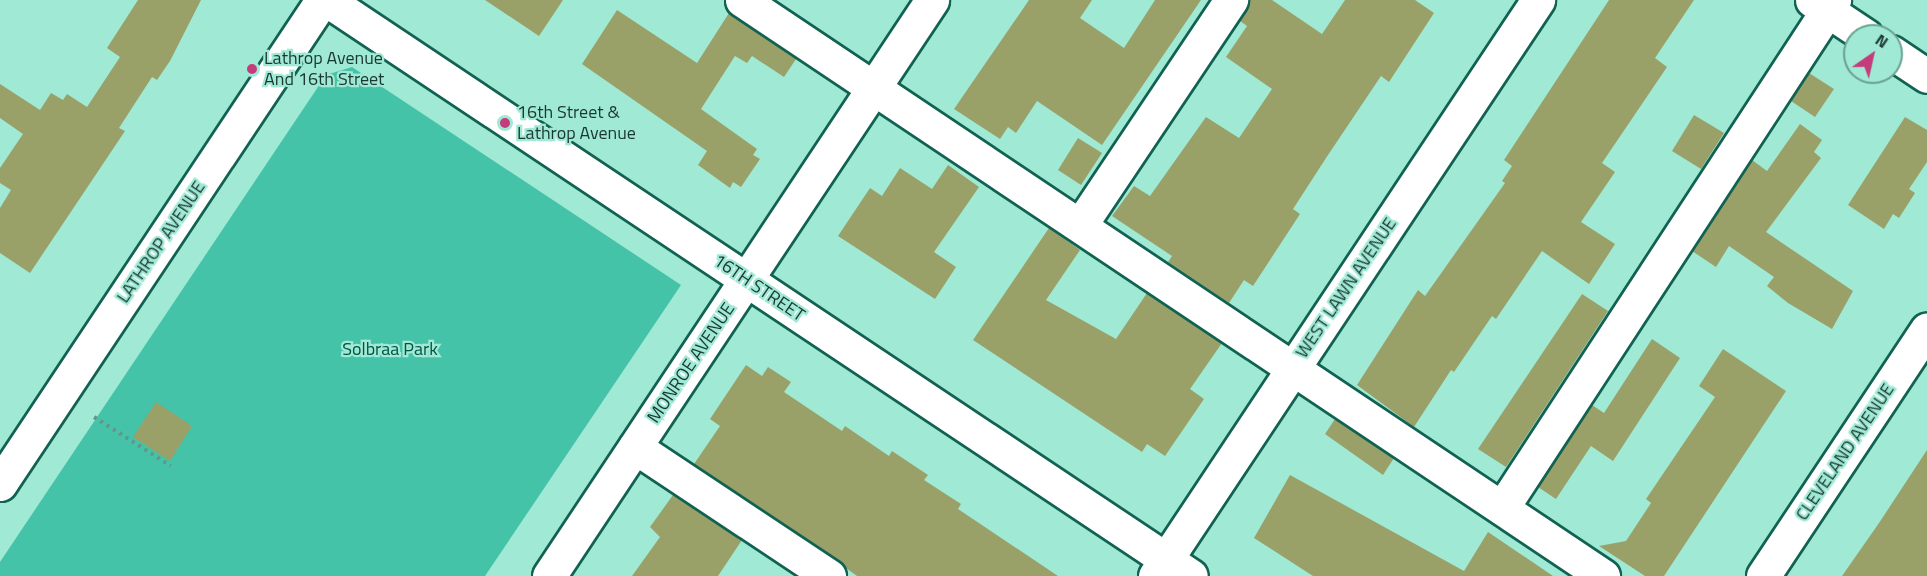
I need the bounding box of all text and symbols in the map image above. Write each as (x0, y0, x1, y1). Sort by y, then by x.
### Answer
north arrow (1843, 24, 1903, 84)
text: N (1871, 28, 1893, 54)
place label: Lathrop Avenue And 16th Street (264, 48, 384, 90)
marker: Lathrop Avenue And 16th Street (245, 62, 259, 76)
place label: 16th Street & Lathrop Avenue (517, 102, 636, 144)
marker: 16th Street & Lathrop Avenue (498, 116, 512, 130)
street label: LATHROP AVENUE (112, 177, 210, 307)
street label: WEST LAWN AVENUE (1291, 214, 1401, 362)
street label: 16TH STREET (709, 250, 809, 326)
street label: MONROE AVENUE (643, 299, 739, 427)
park label: Solbraa Park (342, 338, 438, 360)
street label: CLEVELAND AVENUE (1791, 380, 1899, 524)

